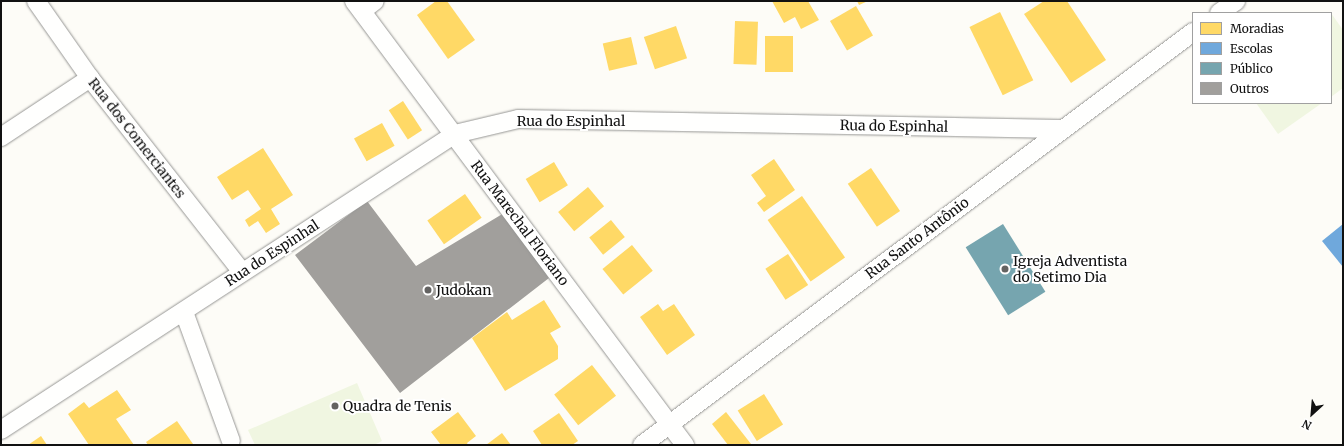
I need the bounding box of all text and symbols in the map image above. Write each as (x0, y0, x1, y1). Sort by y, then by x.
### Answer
legend (1192, 12, 1332, 104)
text: Moradias (1230, 21, 1284, 36)
text: Escolas (1230, 41, 1273, 56)
text: Público (1230, 61, 1273, 76)
street label: Rua dos Comerciantes (85, 75, 189, 201)
text: Outros (1230, 81, 1269, 96)
street label: Rua do Espinhal (517, 113, 625, 129)
street label: Rua do Espinhal (840, 117, 948, 135)
street label: Rua Marechal Floriano (468, 157, 572, 289)
street label: Rua Santo Antônio (862, 194, 972, 282)
street label: Rua do Espinhal (222, 216, 322, 290)
place label: Igreja Adventista do Setimo Dia (1013, 253, 1127, 286)
marker: Igreja Adventista do Setimo Dia (1000, 264, 1010, 274)
place label: Judokan (436, 282, 492, 298)
marker: Judokan (423, 285, 433, 295)
north arrow (1292, 394, 1332, 434)
place label: Quadra de Tenis (343, 398, 452, 414)
marker: Quadra de Tenis (330, 401, 340, 411)
text: N (1300, 417, 1314, 433)

